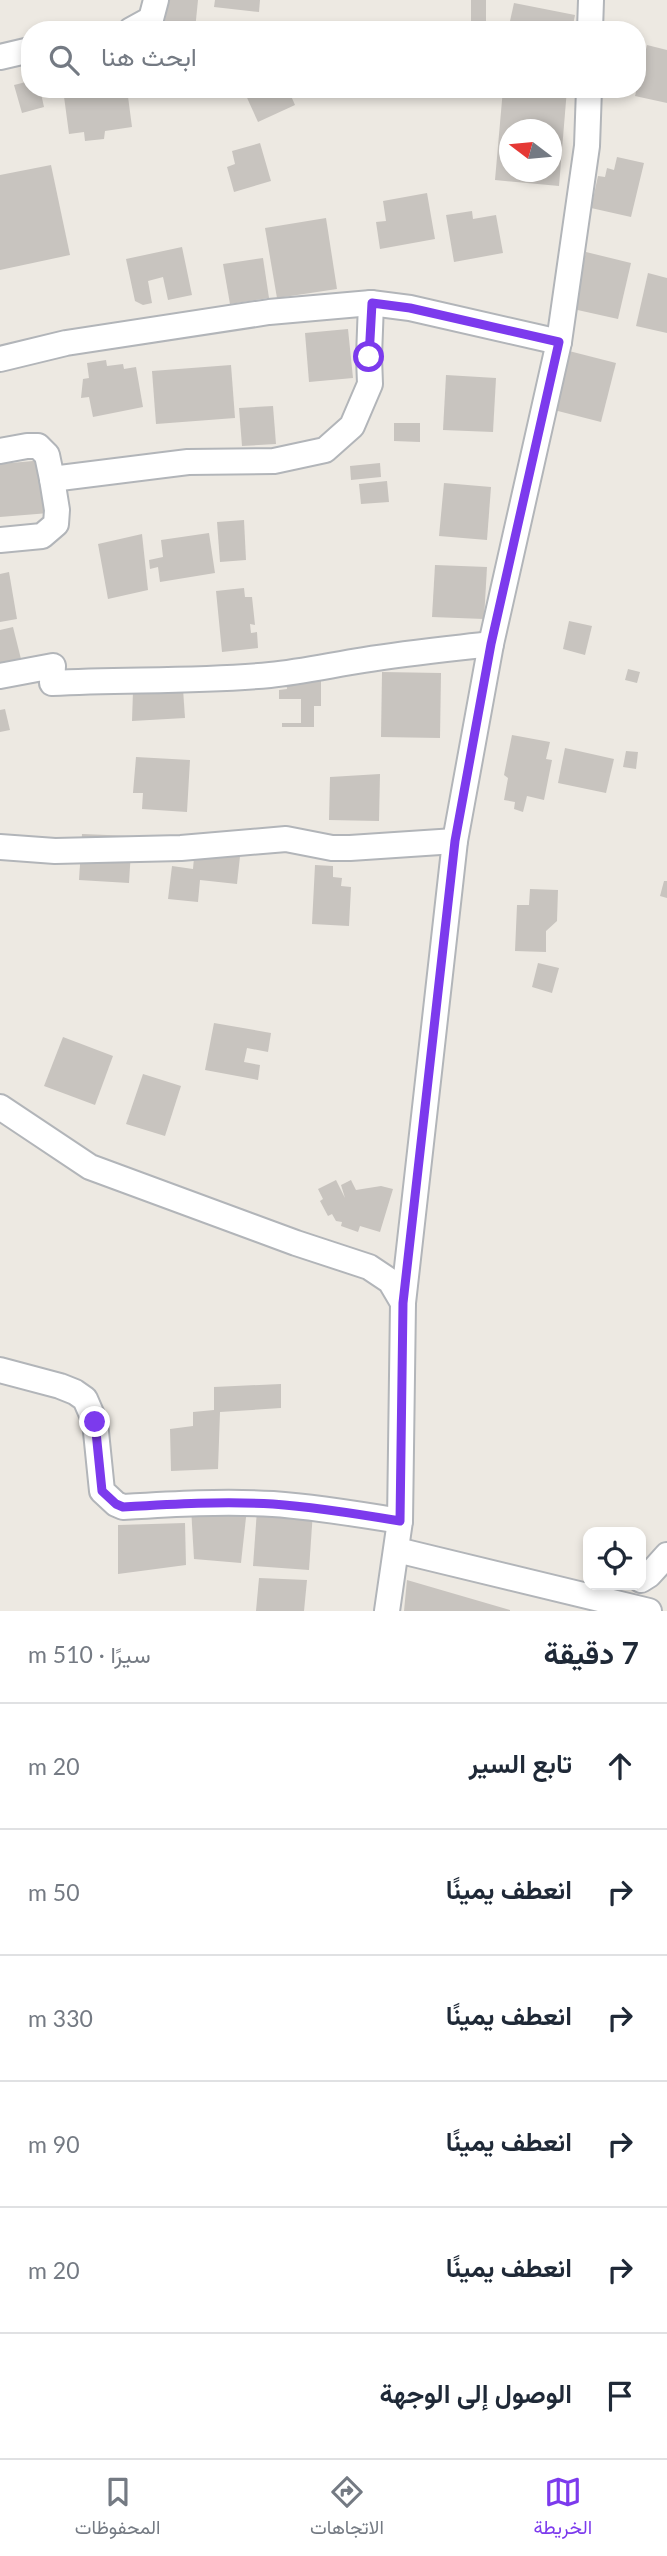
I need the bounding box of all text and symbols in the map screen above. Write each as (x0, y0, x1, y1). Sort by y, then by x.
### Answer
search box (21, 21, 646, 98)
text: ابحث هنا (101, 40, 197, 72)
icon: search (45, 41, 83, 79)
north arrow (499, 119, 562, 182)
route start (353, 341, 384, 372)
route end (79, 1406, 110, 1437)
map controls (583, 1527, 646, 1590)
button: locate (583, 1527, 646, 1590)
text: 7 دقيقة (544, 1634, 639, 1670)
text: سيرًا · 510 m (28, 1640, 151, 1668)
text: تابع السير (469, 1747, 572, 1779)
icon: ahead (601, 1747, 639, 1785)
text: 20 m (28, 1752, 80, 1780)
text: انعطف يمينًا (446, 1873, 572, 1905)
icon: right (601, 1873, 639, 1911)
text: 50 m (28, 1878, 80, 1906)
text: انعطف يمينًا (446, 1999, 572, 2031)
icon: right (601, 1999, 639, 2037)
text: 330 m (28, 2004, 93, 2032)
text: انعطف يمينًا (446, 2125, 572, 2157)
icon: right (601, 2125, 639, 2163)
text: 90 m (28, 2130, 80, 2158)
text: انعطف يمينًا (446, 2251, 572, 2283)
icon: right (601, 2251, 639, 2289)
text: 20 m (28, 2256, 80, 2284)
text: الوصول إلى الوجهة (380, 2377, 572, 2409)
icon: arrive (601, 2377, 639, 2415)
tab: المحفوظات (75, 2473, 160, 2544)
tab: الاتجاهات (310, 2473, 384, 2544)
tab: الخريطة (533, 2473, 592, 2544)

